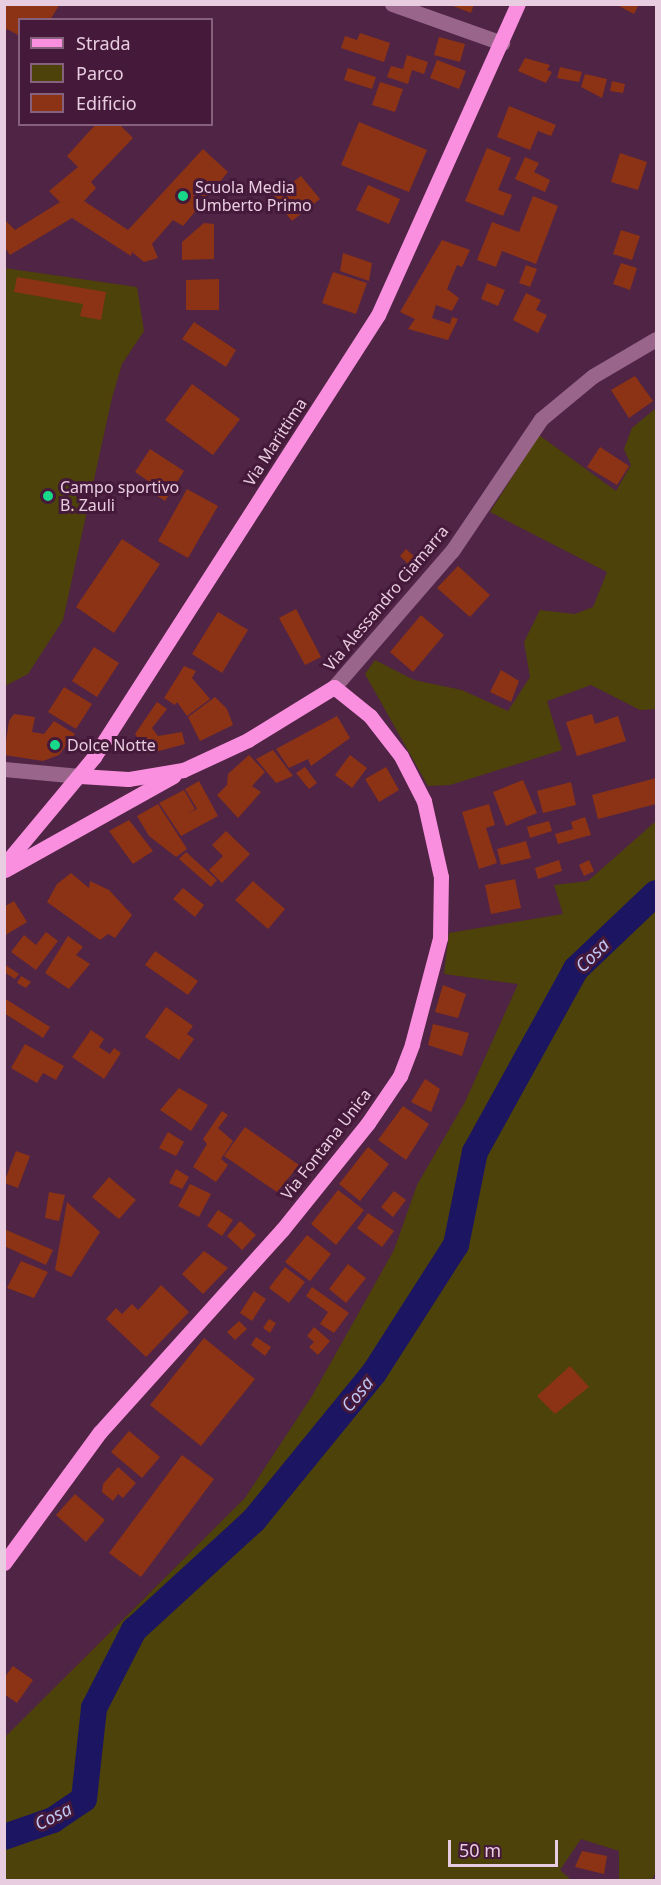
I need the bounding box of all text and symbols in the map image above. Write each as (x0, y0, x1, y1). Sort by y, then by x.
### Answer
legend (18, 18, 213, 126)
text: Strada (76, 31, 131, 55)
text: Parco (76, 61, 124, 85)
text: Edificio (76, 91, 137, 115)
place label: Scuola Media Umberto Primo (195, 177, 312, 215)
marker: Scuola Media Umberto Primo (176, 189, 190, 203)
street label: Via Marittima (240, 395, 310, 489)
place label: Campo sportivo B. Zauli (60, 477, 179, 515)
marker: Campo sportivo B. Zauli (41, 489, 55, 503)
street label: Via Alessandro Ciamarra (320, 522, 452, 674)
place label: Dolce Notte (67, 735, 156, 755)
marker: Dolce Notte (48, 738, 62, 752)
water label: Cosa (571, 934, 613, 976)
street label: Via Fontana Unica (277, 1085, 375, 1203)
water label: Cosa (336, 1372, 378, 1416)
water label: Cosa (31, 1798, 75, 1834)
scale bar (451, 1828, 560, 1866)
text: 50 m (459, 1838, 501, 1862)

